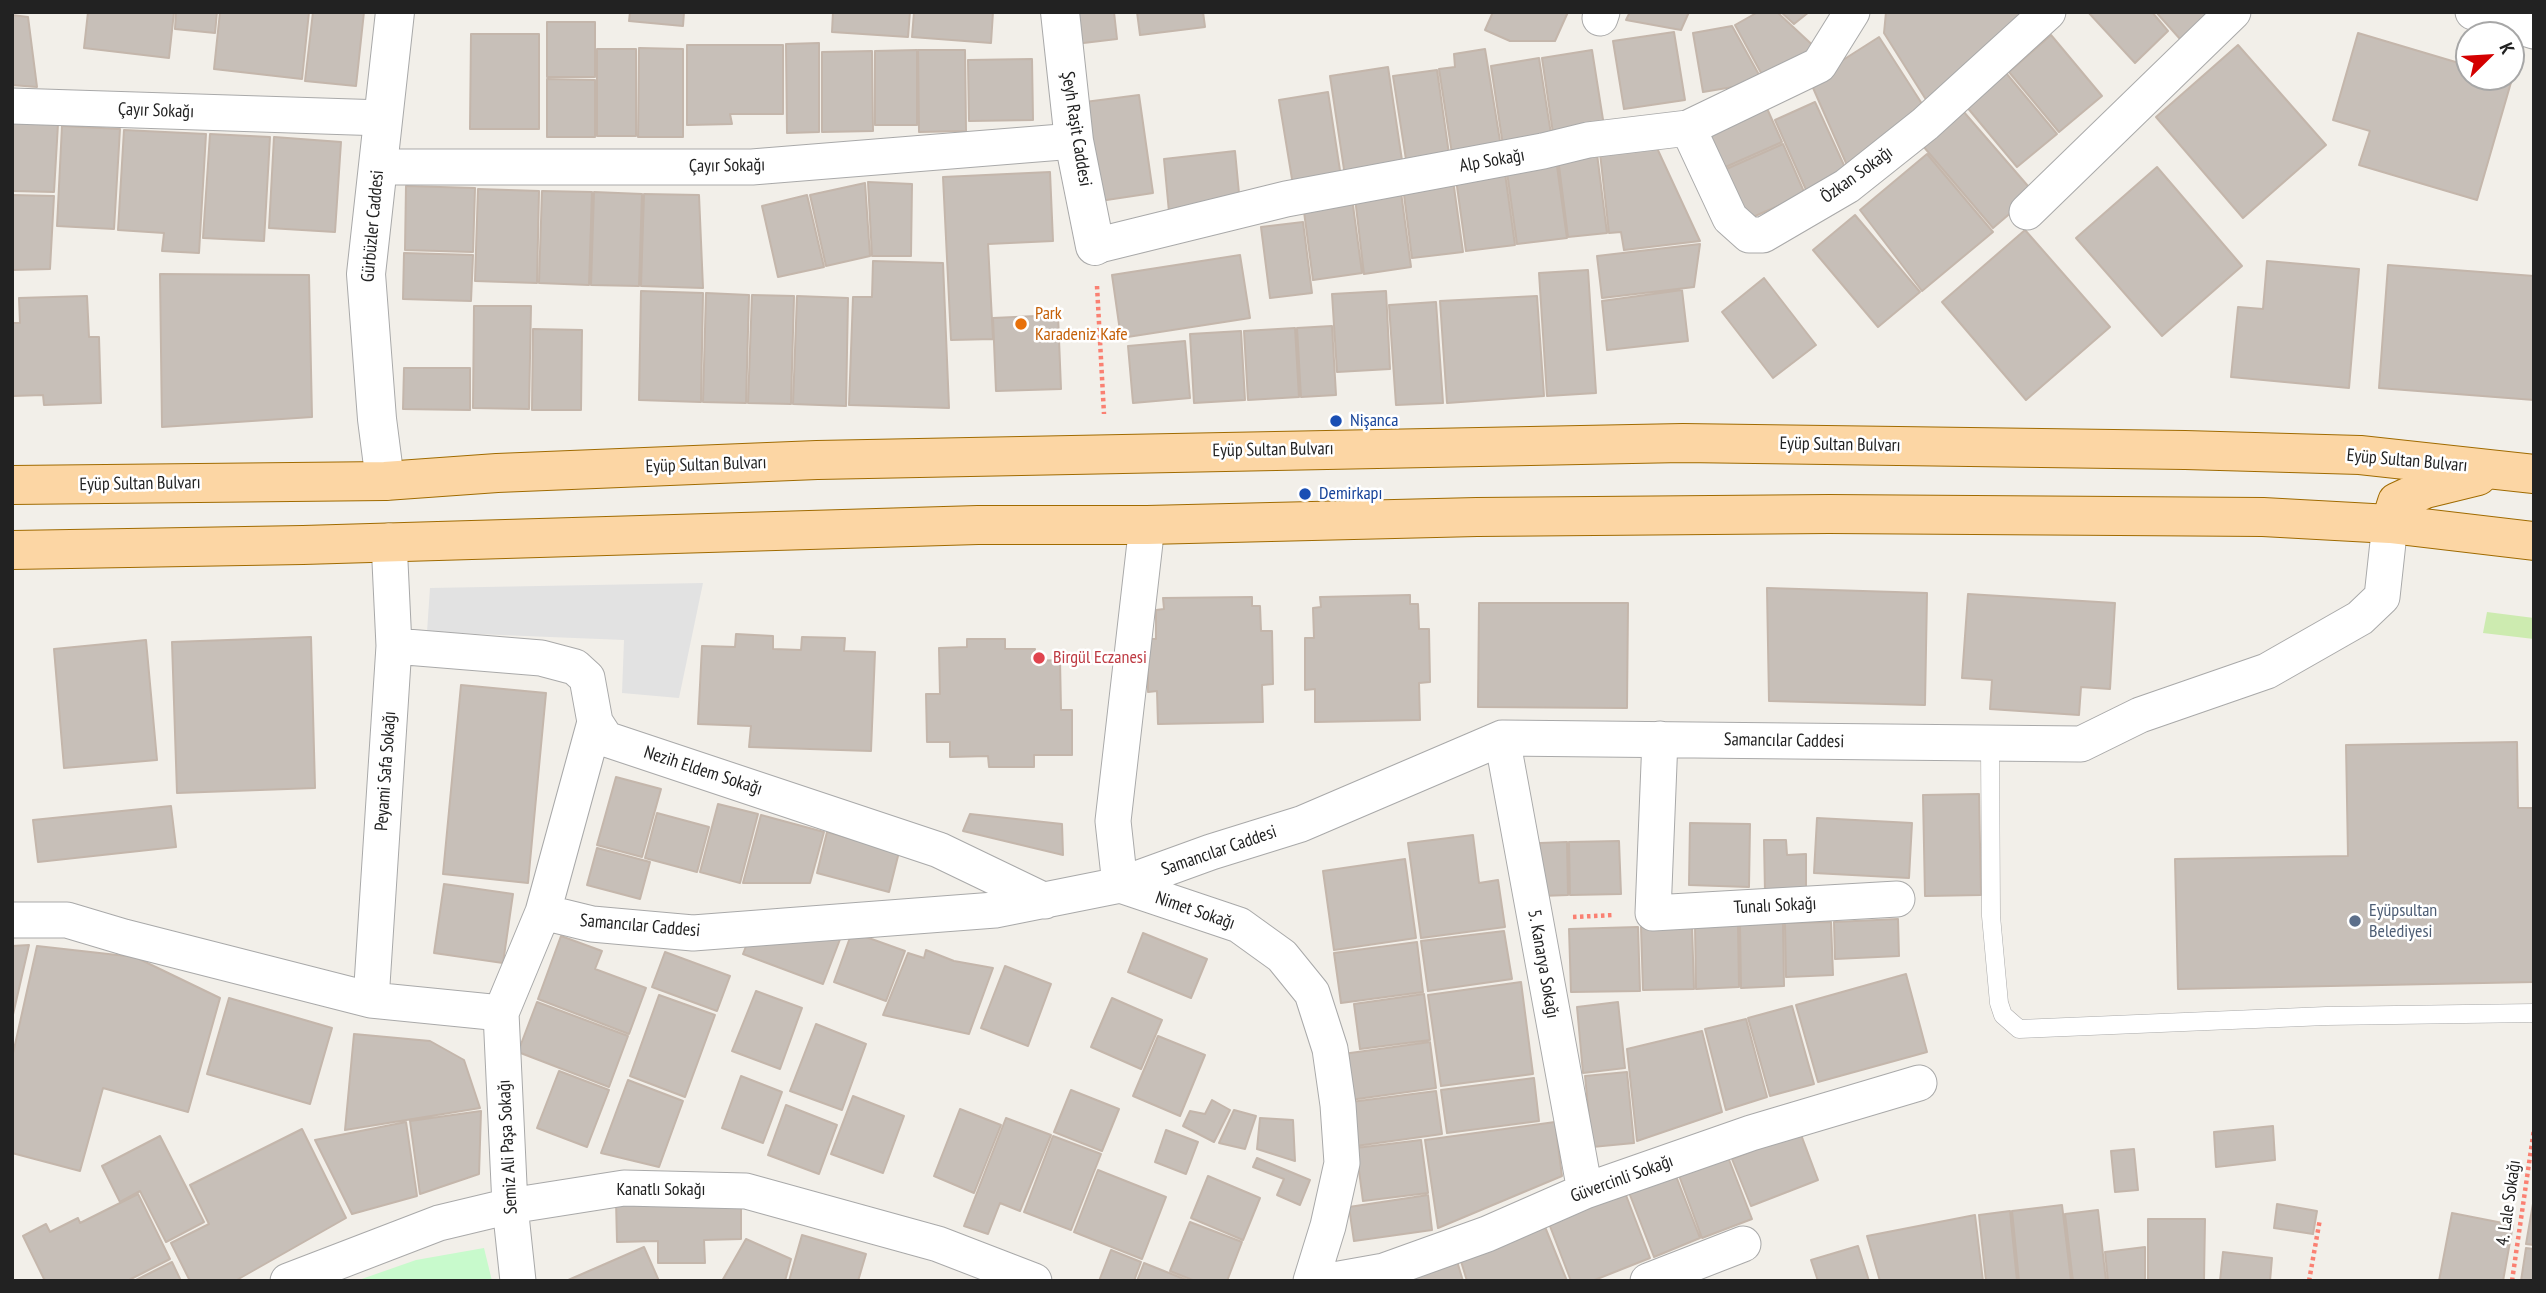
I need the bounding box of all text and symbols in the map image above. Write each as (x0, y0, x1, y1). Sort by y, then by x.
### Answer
north arrow (2455, 21, 2525, 91)
text: K (2494, 39, 2520, 58)
street label: Şeyh Raşit Caddesi (1056, 70, 1096, 188)
street label: Çayır Sokağı (118, 99, 194, 123)
street label: Özkan Sokağı (1817, 142, 1897, 208)
street label: Alp Sokağı (1458, 145, 1526, 177)
street label: Çayır Sokağı (689, 155, 765, 177)
street label: Gürbüzler Caddesi (357, 169, 389, 283)
place label: Park Karadeniz Kafe (1035, 303, 1128, 346)
marker: Park Karadeniz Kafe (1013, 316, 1029, 332)
place label: Nişanca (1350, 410, 1398, 432)
marker: Nişanca (1328, 413, 1344, 429)
street label: Eyüp Sultan Bulvarı (1779, 433, 1901, 457)
street label: Eyüp Sultan Bulvarı (1212, 438, 1334, 462)
street label: Eyüp Sultan Bulvarı (2346, 445, 2468, 477)
street label: Eyüp Sultan Bulvarı (645, 452, 767, 478)
street label: Eyüp Sultan Bulvarı (79, 472, 201, 496)
place label: Demirkapı (1319, 483, 1382, 505)
marker: Demirkapı (1297, 486, 1313, 502)
place label: Birgül Eczanesi (1053, 647, 1147, 669)
marker: Birgül Eczanesi (1031, 650, 1047, 666)
street label: Peyami Safa Sokağı (371, 710, 401, 832)
street label: Samancılar Caddesi (1724, 729, 1844, 753)
street label: Nezih Eldem Sokağı (641, 742, 765, 800)
street label: Samancılar Caddesi (1159, 821, 1279, 881)
street label: Nimet Sokağı (1152, 887, 1238, 935)
street label: Tunalı Sokağı (1733, 893, 1817, 919)
place label: Eyüpsultan Belediyesi (2369, 900, 2437, 942)
street label: 5. Kanarya Sokağı (1523, 908, 1563, 1020)
street label: Samancılar Caddesi (579, 910, 701, 942)
marker: Eyüpsultan Belediyesi (2347, 913, 2363, 929)
street label: Semiz Ali Paşa Sokağı (494, 1079, 522, 1215)
street label: Güvercinli Sokağı (1568, 1150, 1676, 1208)
street label: 4. Lale Sokağı (2492, 1159, 2526, 1247)
street label: Kanatlı Sokağı (616, 1179, 706, 1201)

